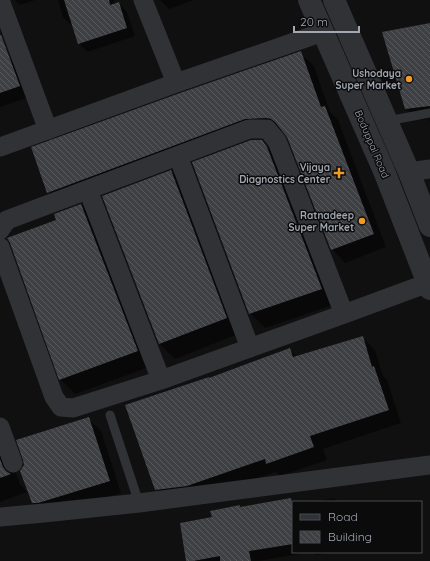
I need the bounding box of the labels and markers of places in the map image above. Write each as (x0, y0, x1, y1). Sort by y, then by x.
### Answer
place label: Ushodaya Super Market (336, 67, 401, 92)
marker: Ushodaya Super Market (404, 74, 414, 84)
place label: Vijaya Diagnostics Center (239, 161, 331, 186)
marker: Vijaya Diagnostics Center (333, 167, 345, 179)
place label: Ratnadeep Super Market (289, 209, 354, 234)
marker: Ratnadeep Super Market (357, 216, 367, 226)

